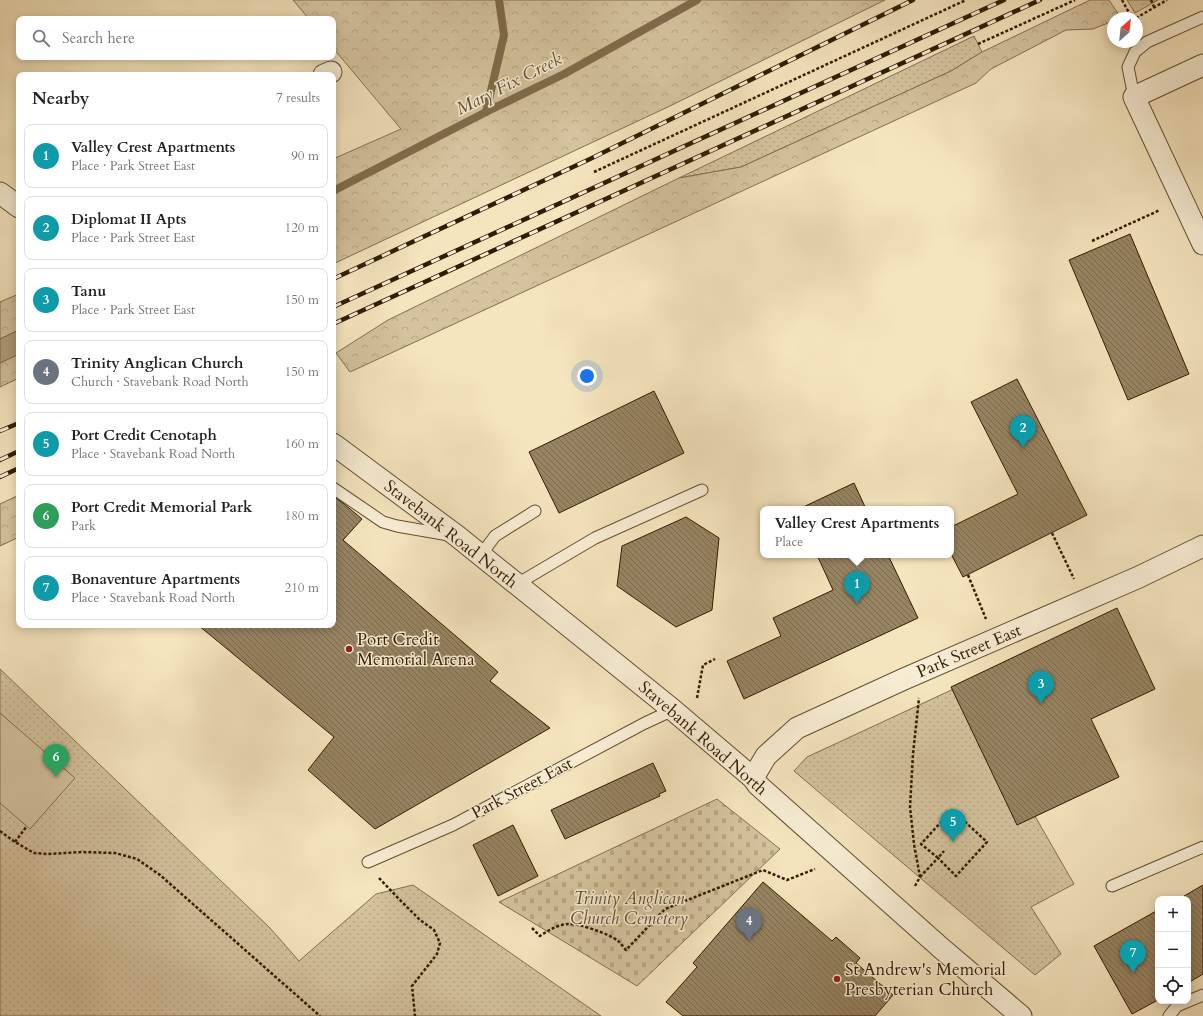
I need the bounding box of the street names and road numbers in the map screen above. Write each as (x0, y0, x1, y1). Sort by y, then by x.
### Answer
street label: Stavebank Road North (379, 474, 523, 594)
street label: Park Street East (913, 618, 1025, 683)
street label: Stavebank Road North (634, 676, 773, 801)
street label: Park Street East (467, 751, 577, 824)

